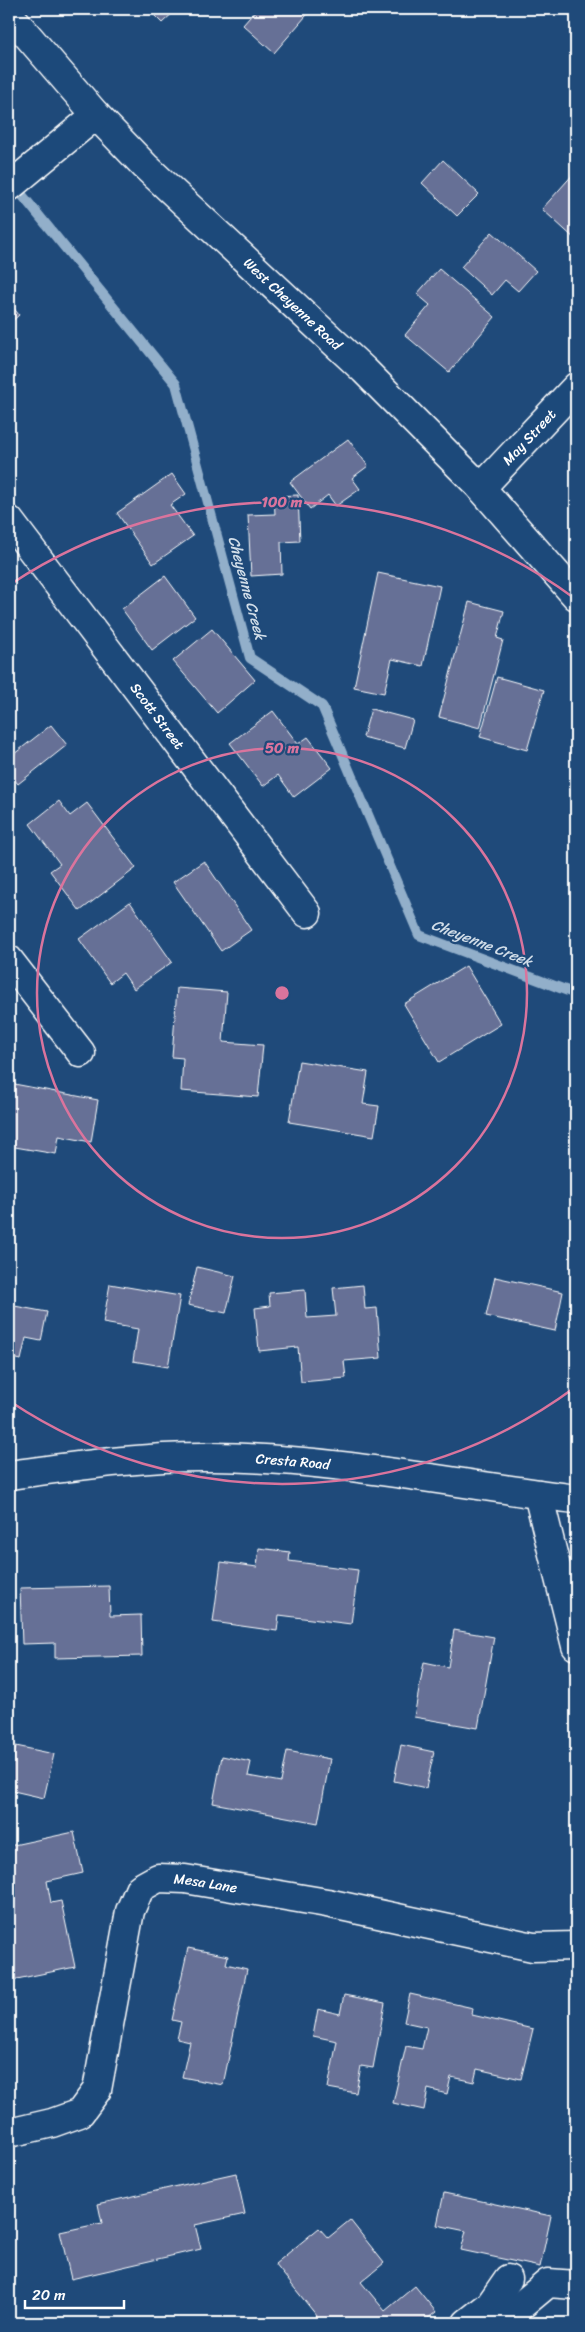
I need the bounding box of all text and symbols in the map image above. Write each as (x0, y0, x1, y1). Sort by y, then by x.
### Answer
street label: West Cheyenne Road (237, 251, 349, 358)
street label: May Street (496, 403, 562, 471)
text: 100 m (262, 489, 303, 515)
water label: Cheyenne Creek (221, 533, 274, 644)
street label: Scott Street (123, 677, 191, 755)
text: 50 m (265, 735, 300, 761)
water label: Cheyenne Creek (428, 912, 537, 975)
centre of rings (273, 984, 291, 1002)
street label: Cresta Road (255, 1446, 333, 1478)
street label: Mesa Lane (173, 1867, 239, 1901)
scale bar (25, 2277, 124, 2309)
text: 20 m (32, 2282, 66, 2308)

